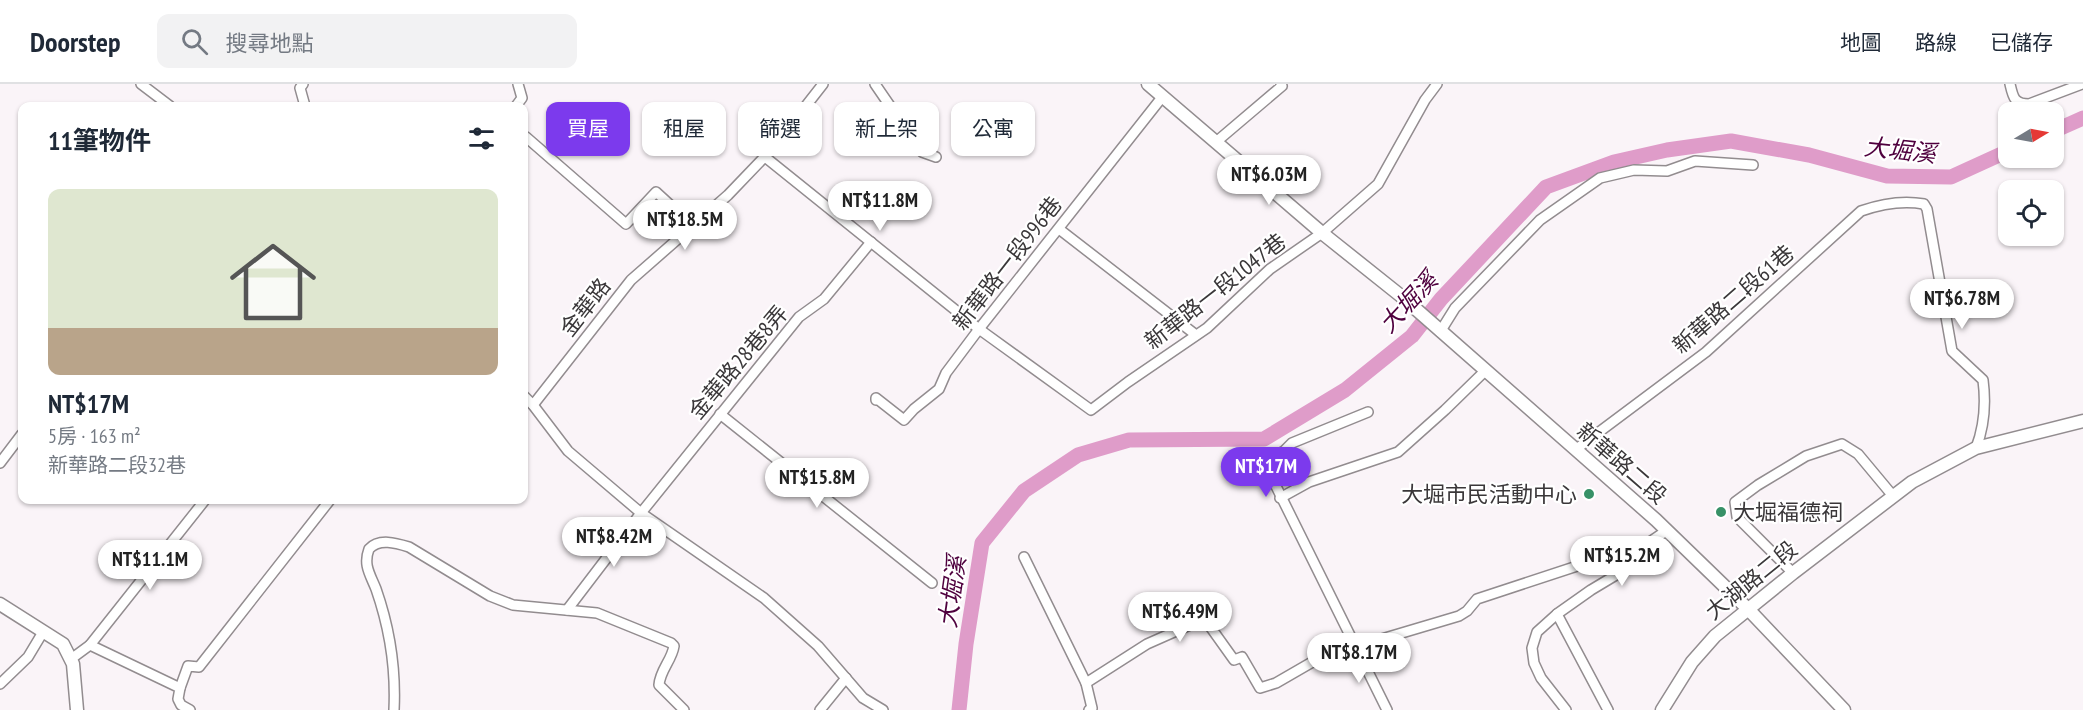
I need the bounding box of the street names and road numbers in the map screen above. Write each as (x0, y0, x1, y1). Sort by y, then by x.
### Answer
street label: 新華路一段996巷 (946, 191, 1068, 335)
street label: 新華路一段1047巷 (1139, 227, 1291, 355)
street label: 新華路二段61巷 (1667, 239, 1799, 359)
street label: 金華路 (554, 272, 616, 342)
street label: 金華路28巷8弄 (682, 299, 794, 425)
street label: 新華路二段 (1571, 416, 1673, 510)
street label: 大湖路二段 (1699, 535, 1803, 625)

